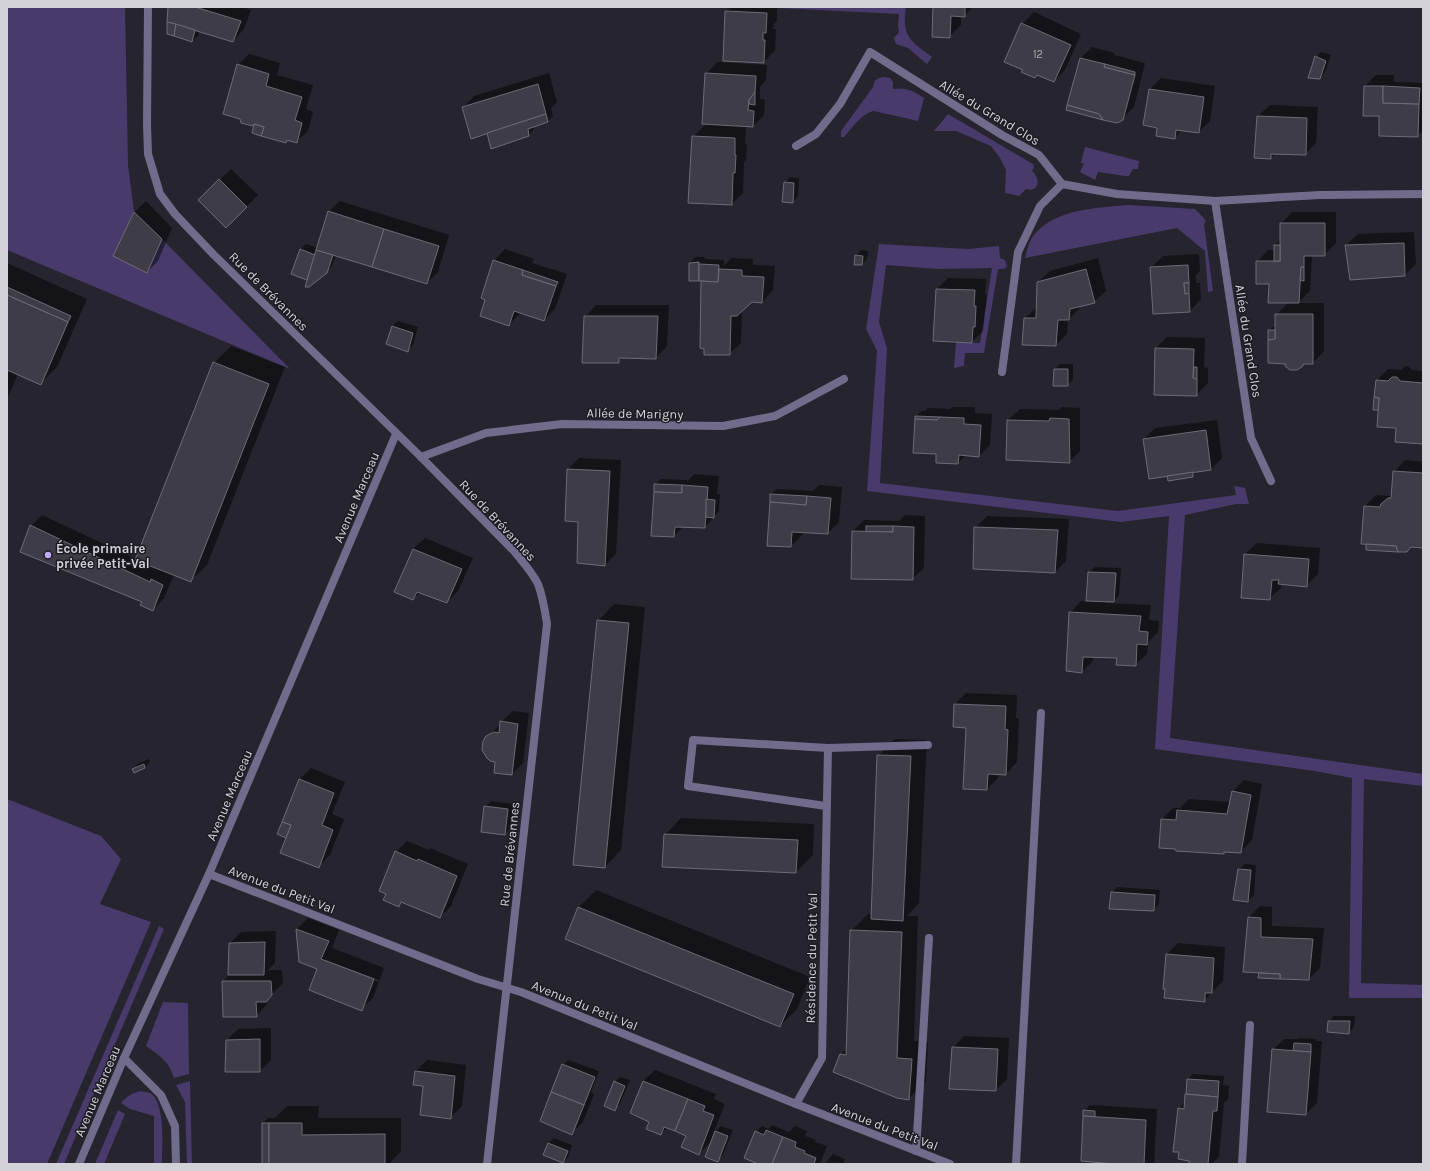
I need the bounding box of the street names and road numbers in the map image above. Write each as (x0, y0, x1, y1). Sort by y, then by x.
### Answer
street label: Allée du Grand Clos (937, 77, 1043, 148)
street label: Rue de Brévannes (226, 249, 311, 334)
street label: Allée du Grand Clos (1232, 283, 1265, 399)
street label: Allée de Marigny (587, 405, 683, 422)
street label: Avenue Marceau (331, 450, 382, 545)
street label: Rue de Brévannes (456, 477, 539, 564)
street label: Avenue Marceau (204, 748, 255, 843)
street label: Rue de Brévannes (497, 801, 522, 907)
street label: Avenue du Petit Val (226, 862, 337, 917)
street label: Résidence du Petit Val (803, 892, 820, 1024)
street label: Avenue du Petit Val (530, 977, 640, 1034)
street label: Avenue Marceau (72, 1044, 123, 1139)
street label: Avenue du Petit Val (829, 1099, 940, 1154)

